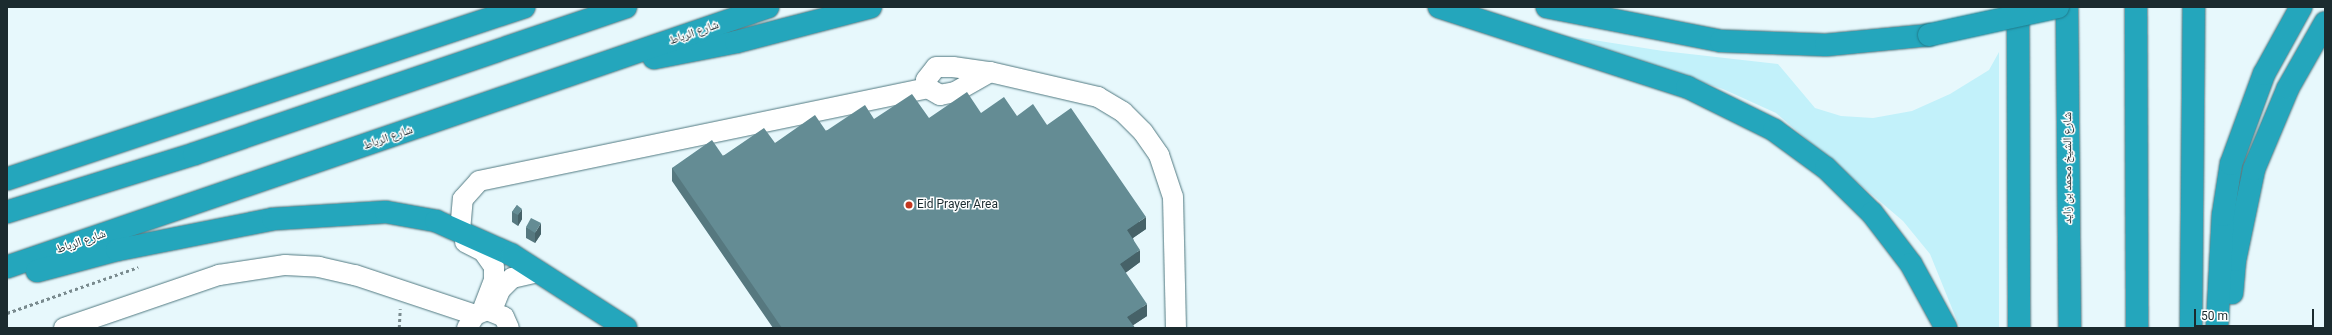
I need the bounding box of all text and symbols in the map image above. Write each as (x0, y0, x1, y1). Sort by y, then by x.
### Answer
street label: شارع الرباط (667, 18, 721, 48)
street label: شارع الشيخ محمد بن زايد (2061, 112, 2075, 224)
street label: شارع الرباط (361, 123, 415, 153)
place label: Eid Prayer Area (917, 198, 998, 212)
marker: Eid Prayer Area (904, 200, 914, 210)
street label: شارع الرباط (54, 227, 108, 257)
scale bar (2196, 301, 2316, 327)
text: 50 m (2201, 309, 2228, 323)

